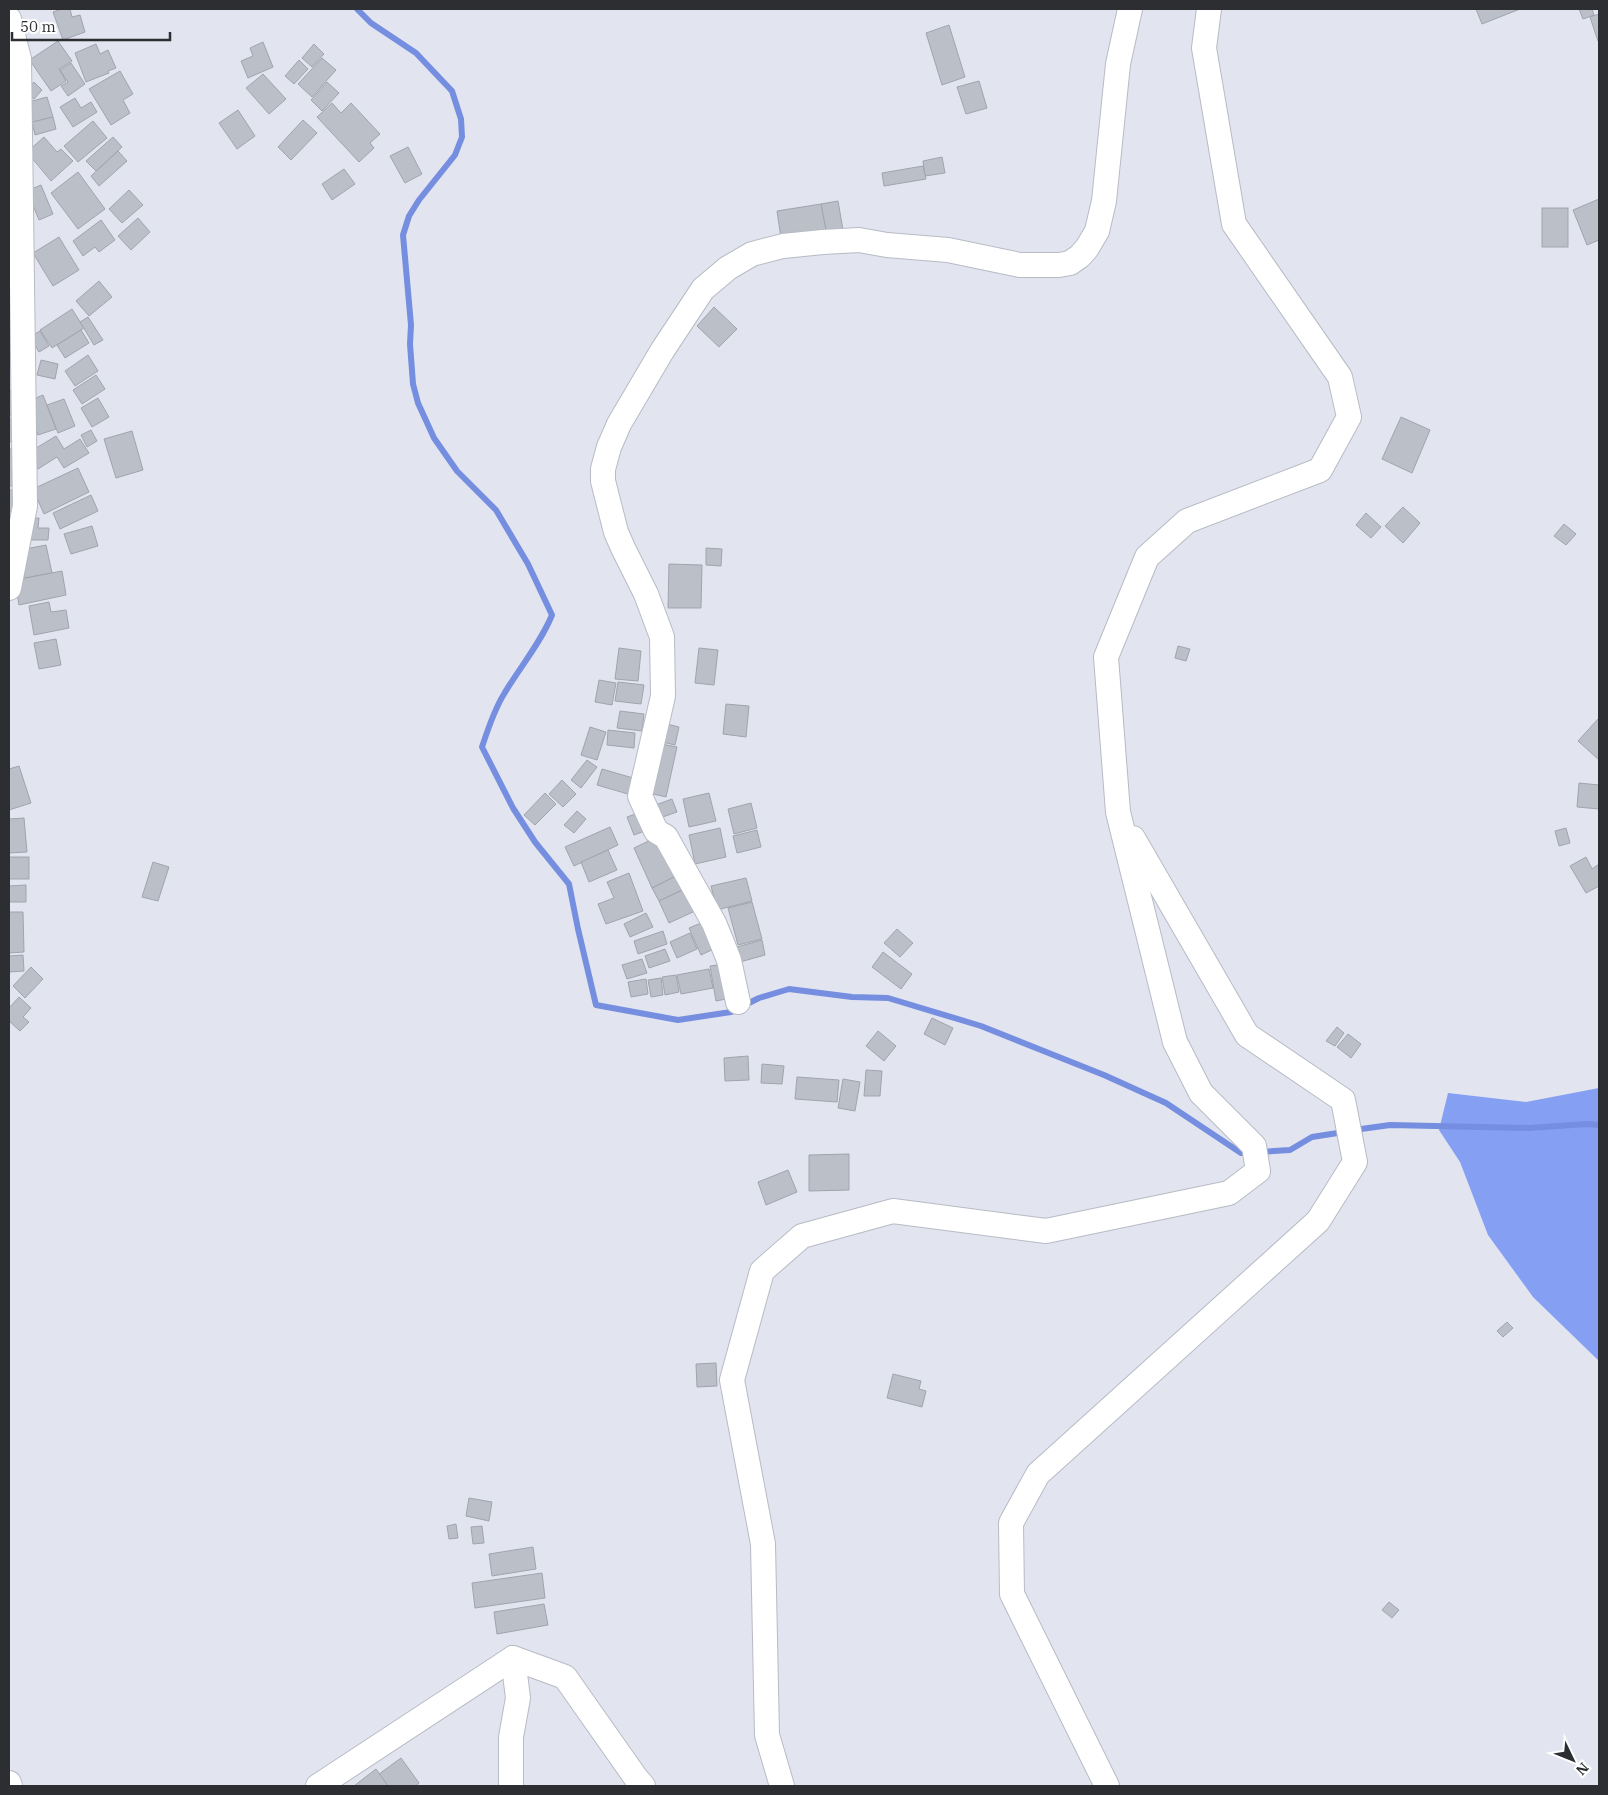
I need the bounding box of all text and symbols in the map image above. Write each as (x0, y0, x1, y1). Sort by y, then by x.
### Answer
scale bar (12, 10, 170, 42)
text: 50 m (20, 17, 56, 36)
north arrow (1548, 1735, 1598, 1785)
text: N (1572, 1759, 1593, 1779)

